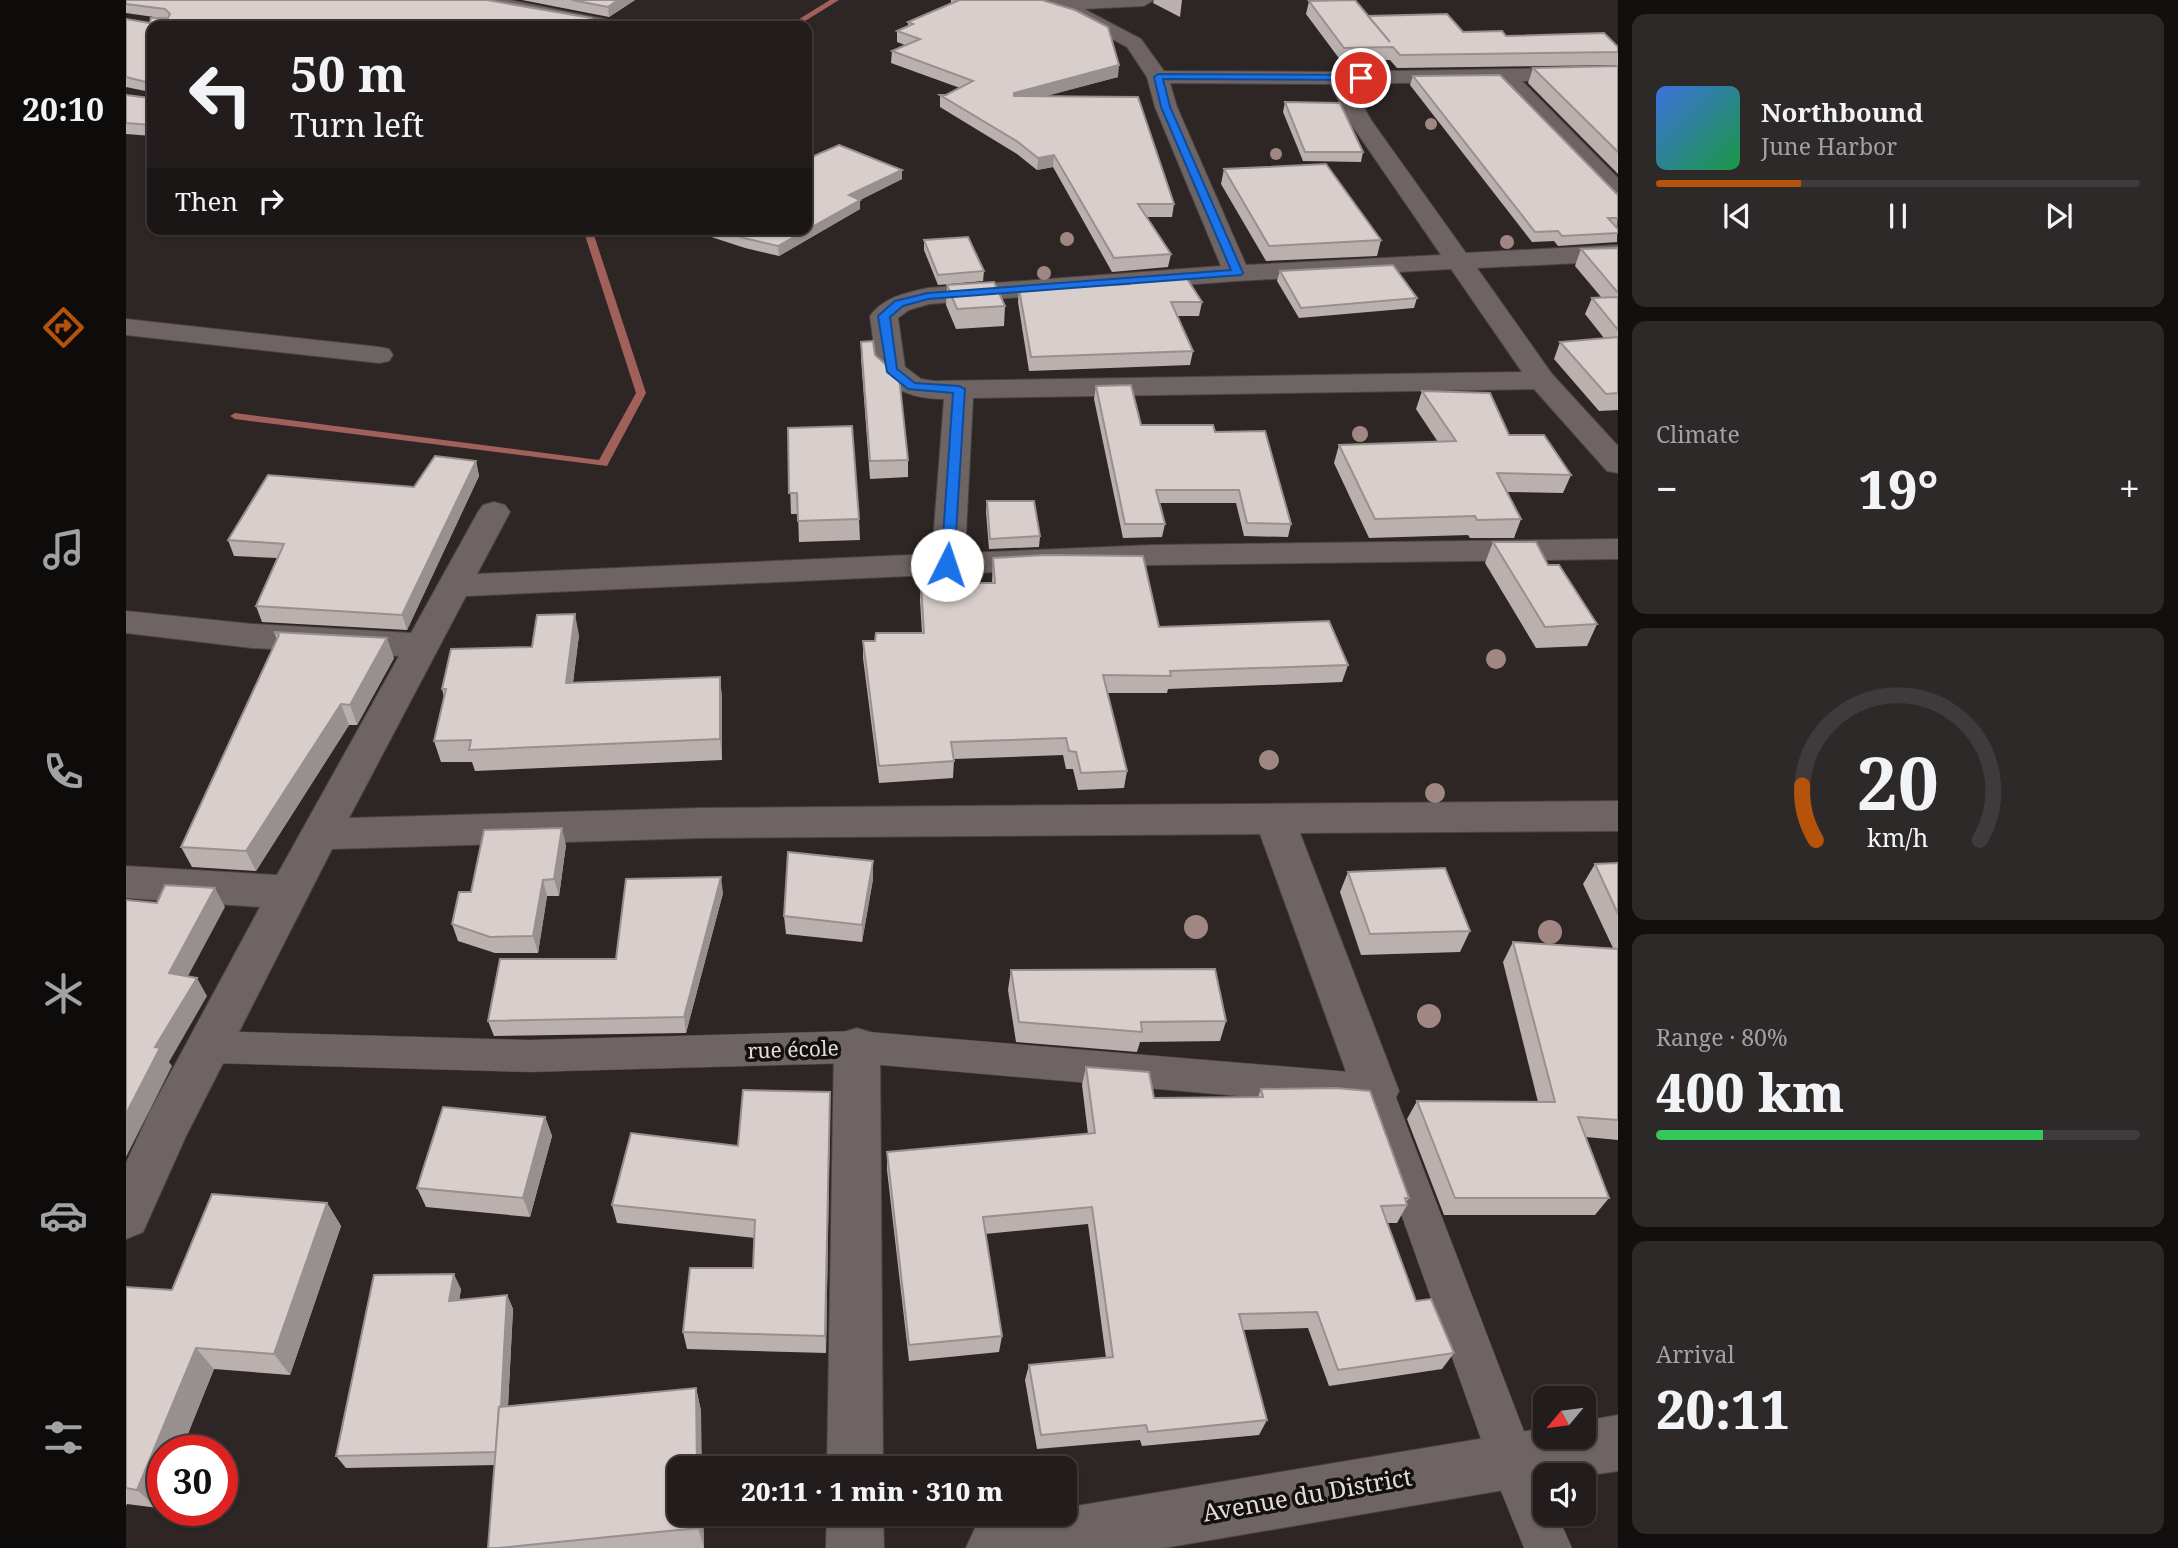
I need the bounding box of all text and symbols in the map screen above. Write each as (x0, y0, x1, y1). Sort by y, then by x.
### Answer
text: 50 m (290, 40, 406, 106)
pin (1331, 48, 1391, 108)
icon: left (175, 49, 266, 140)
icon: arrive (1342, 59, 1380, 97)
text: 20:10 (22, 87, 104, 130)
text: Northbound (1761, 94, 1923, 130)
text: Turn left (290, 103, 424, 146)
text: June Harbor (1761, 130, 1897, 162)
icon: right (252, 182, 290, 220)
text: Then (175, 183, 238, 219)
icon: previous (1718, 197, 1756, 235)
icon: pause (1879, 197, 1917, 235)
icon: next (2040, 197, 2078, 235)
icon: directions (39, 303, 88, 352)
text: Climate (1656, 418, 1740, 450)
text: 19° (1858, 453, 1938, 524)
text: − (1656, 462, 1678, 514)
text: + (2119, 462, 2140, 514)
icon: music (39, 525, 88, 574)
position arrow (910, 528, 984, 602)
text: 20 (1857, 732, 1939, 831)
icon: phone (39, 747, 88, 796)
text: km/h (1867, 820, 1929, 854)
icon: climate (39, 969, 88, 1018)
text: Range · 80% (1656, 1021, 1788, 1053)
street label: rue école (747, 1033, 839, 1065)
text: 400 km (1656, 1056, 1844, 1127)
icon: car (39, 1191, 88, 1240)
text: Arrival (1656, 1338, 1735, 1370)
text: 20:11 (1656, 1373, 1790, 1444)
north arrow (1533, 1386, 1596, 1449)
map controls (1533, 1386, 1596, 1526)
icon: filters (39, 1413, 88, 1462)
speed limit sign: 30 (147, 1435, 238, 1526)
street label: Avenue du District (1200, 1459, 1414, 1529)
button: sound (1533, 1463, 1596, 1526)
text: 20:11 · 1 min · 310 m (741, 1473, 1003, 1509)

